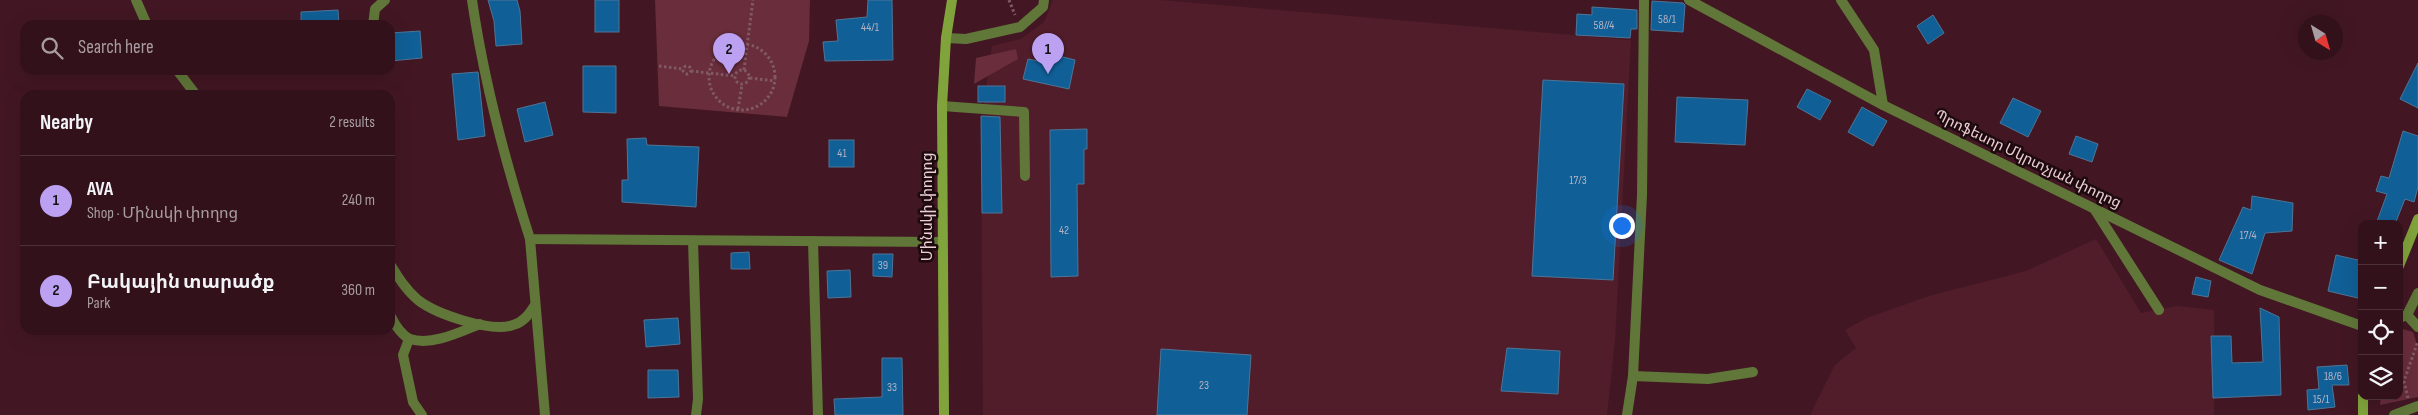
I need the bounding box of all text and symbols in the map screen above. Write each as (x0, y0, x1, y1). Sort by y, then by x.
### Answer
house number: 58/1 (1658, 12, 1677, 27)
north arrow (2298, 15, 2343, 60)
house number: 58//4 (1594, 18, 1614, 33)
search box (20, 20, 395, 75)
house number: 44/1 (861, 20, 880, 35)
pin: 2 (713, 33, 745, 74)
pin: 1 (1032, 33, 1064, 74)
icon: search (38, 34, 66, 62)
text: Search here (78, 36, 154, 59)
street label: Պրոֆեսոր Մկրտչյան փողոց (1932, 105, 2124, 213)
text: Nearby (40, 110, 93, 135)
text: 2 results (329, 113, 375, 132)
house number: 41 (837, 146, 847, 161)
street label: Մինսկի փողոց (918, 153, 937, 261)
house number: 17/3 (1569, 173, 1587, 188)
text: AVA (87, 178, 113, 201)
text: 1 (53, 191, 59, 210)
text: 240 m (342, 191, 375, 210)
text: Shop · Մինսկի փողոց (87, 204, 238, 223)
your location (1609, 213, 1635, 239)
map controls (2358, 220, 2403, 400)
button: + (2358, 220, 2403, 265)
house number: 42 (1059, 223, 1069, 238)
house number: 17/4 (2240, 228, 2256, 243)
house number: 39 (878, 258, 888, 273)
button: − (2358, 265, 2403, 310)
text: Բակային տարածք (87, 271, 275, 294)
text: 2 (52, 281, 60, 300)
text: 360 m (341, 281, 375, 300)
text: Park (87, 294, 110, 313)
button: locate (2358, 310, 2403, 355)
button: layers (2358, 355, 2403, 400)
house number: 18/6 (2324, 369, 2342, 384)
house number: 23 (1199, 378, 1209, 393)
house number: 33 (887, 380, 897, 395)
house number: 15/1 (2313, 392, 2330, 407)

